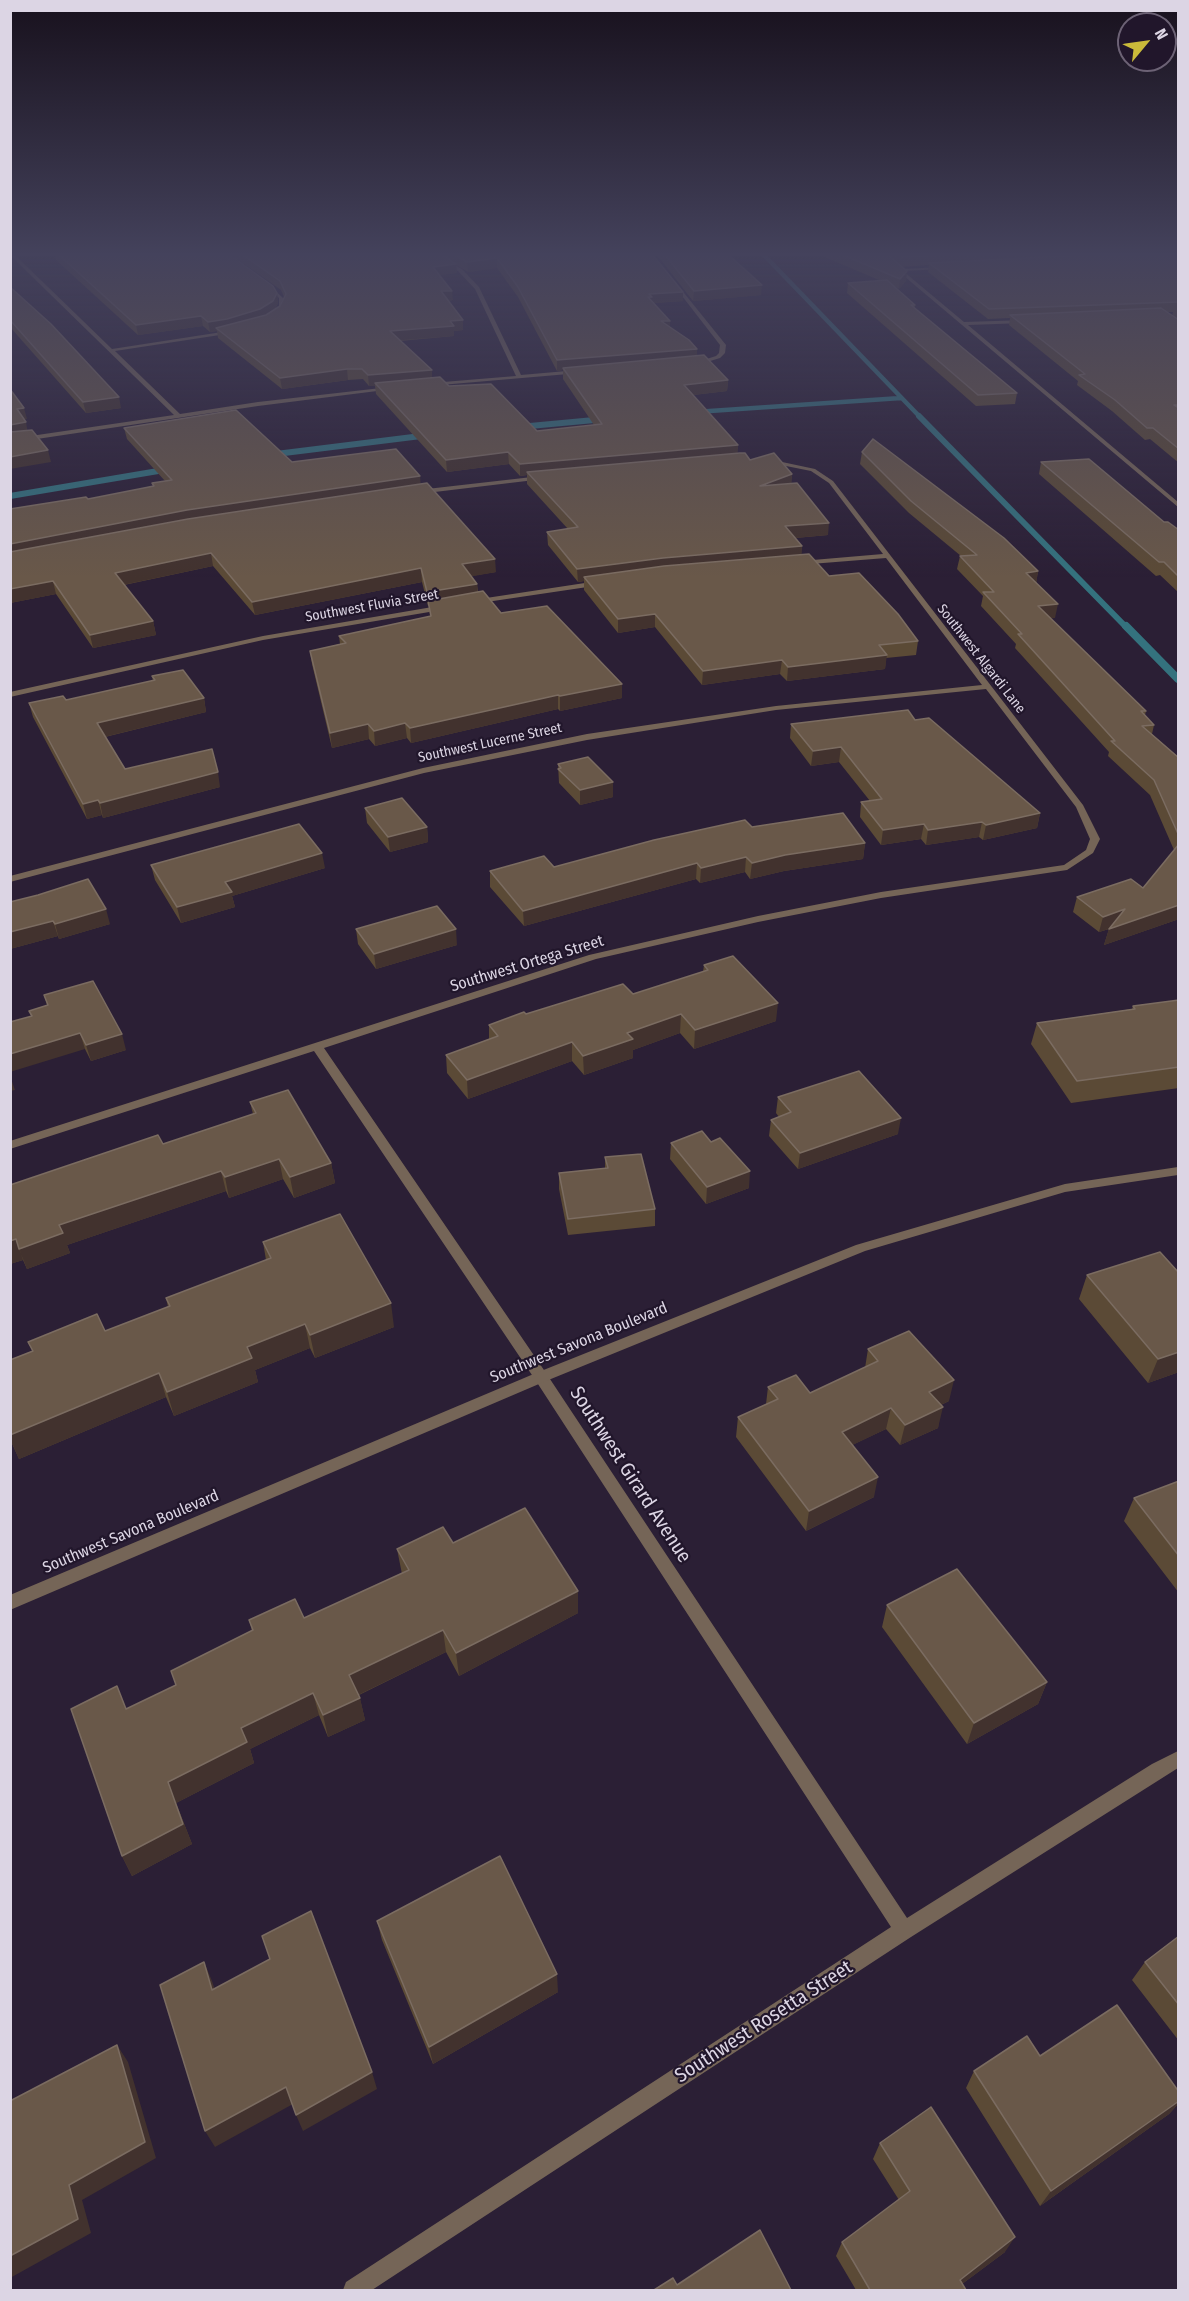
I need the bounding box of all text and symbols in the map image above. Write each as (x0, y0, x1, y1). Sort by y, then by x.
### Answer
north arrow (1117, 12, 1177, 72)
text: N (1151, 25, 1172, 43)
street label: Southwest Fluvia Street (304, 586, 440, 626)
street label: Southwest Algardi Lane (933, 601, 1029, 717)
street label: Southwest Lucerne Street (417, 720, 563, 766)
street label: Southwest Ortega Street (448, 932, 606, 996)
street label: Southwest Savona Boulevard (488, 1299, 670, 1387)
street label: Southwest Girard Avenue (564, 1382, 696, 1568)
street label: Southwest Savona Boulevard (40, 1486, 222, 1578)
street label: Southwest Rosetta Street (671, 1956, 857, 2088)

